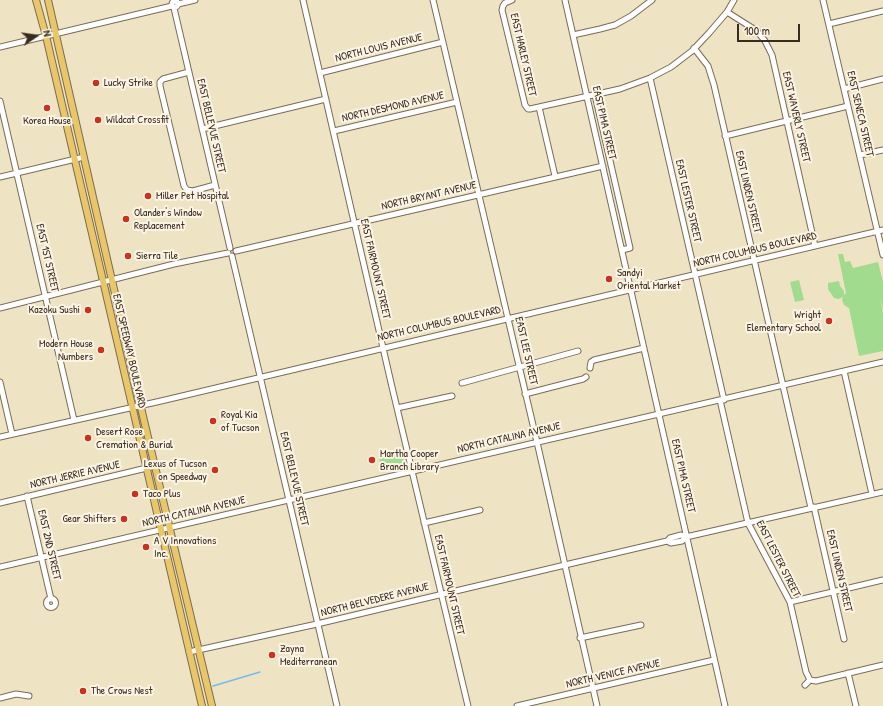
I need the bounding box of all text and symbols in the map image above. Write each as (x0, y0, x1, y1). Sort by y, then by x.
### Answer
street label: EAST HARLEY STREET (507, 12, 539, 98)
north arrow (16, 16, 56, 56)
scale bar (739, 16, 802, 42)
text: 100 m (744, 22, 770, 39)
text: N (40, 29, 55, 38)
street label: NORTH LOUIS AVENUE (334, 31, 424, 65)
street label: EAST WAVERLY STREET (779, 70, 813, 164)
street label: EAST SENECA STREET (844, 70, 876, 158)
place label: Lucky Strike (104, 76, 153, 90)
marker: Lucky Strike (91, 78, 101, 88)
street label: EAST BELLEVUE STREET (194, 78, 228, 174)
street label: EAST PIMA STREET (589, 85, 619, 161)
street label: NORTH DESMOND AVENUE (341, 89, 445, 125)
marker: Korea House (42, 103, 52, 113)
place label: Wildcat Crossfit (106, 113, 169, 127)
place label: Korea House (23, 114, 71, 128)
marker: Wildcat Crossfit (93, 115, 103, 125)
street label: EAST LINDEN STREET (732, 150, 764, 234)
street label: EAST LESTER STREET (672, 158, 704, 244)
street label: NORTH BRYANT AVENUE (380, 179, 478, 213)
place label: Miller Pet Hospital (156, 189, 229, 203)
marker: Miller Pet Hospital (143, 191, 153, 201)
place label: Olander's Window Replacement (134, 206, 202, 232)
marker: Olander's Window Replacement (121, 214, 131, 224)
street label: EAST FAIRMOUNT STREET (357, 218, 393, 320)
street label: EAST 1ST STREET (33, 223, 61, 293)
street label: NORTH COLUMBUS BOULEVARD (692, 229, 818, 271)
place label: Sierra Tile (136, 249, 178, 263)
marker: Sierra Tile (123, 251, 133, 261)
place label: Sandyi Oriental Market (617, 266, 681, 292)
marker: Sandyi Oriental Market (604, 274, 614, 284)
street label: EAST SPEEDWAY BOULEVARD (109, 293, 149, 409)
place label: Kazoku Sushi (29, 303, 80, 317)
street label: NORTH COLUMBUS BOULEVARD (376, 303, 502, 345)
marker: Kazoku Sushi (83, 305, 93, 315)
place label: Wright Elementary School (747, 308, 821, 334)
street label: EAST LEE STREET (512, 316, 540, 386)
marker: Wright Elementary School (824, 316, 834, 326)
place label: Modern House Numbers (39, 337, 93, 363)
marker: Modern House Numbers (96, 345, 106, 355)
place label: Royal Kia of Tucson (221, 408, 259, 434)
marker: Royal Kia of Tucson (208, 416, 218, 426)
street label: NORTH CATALINA AVENUE (456, 420, 562, 456)
place label: Desert Rose Cremation & Burial (96, 425, 173, 451)
street label: EAST BELLEVUE STREET (277, 431, 311, 527)
marker: Desert Rose Cremation & Burial (83, 433, 93, 443)
street label: EAST PIMA STREET (668, 438, 698, 514)
place label: Martha Cooper Branch Library (380, 447, 439, 473)
marker: Martha Cooper Branch Library (367, 455, 377, 465)
place label: Lexus of Tucson on Speedway (144, 457, 207, 483)
street label: NORTH JERRIE AVENUE (29, 458, 121, 492)
marker: Lexus of Tucson on Speedway (210, 465, 220, 475)
place label: Taco Plus (143, 487, 181, 501)
marker: Taco Plus (130, 489, 140, 499)
street label: NORTH CATALINA AVENUE (141, 494, 247, 530)
street label: EAST 2ND STREET (34, 509, 64, 581)
place label: Gear Shifters (63, 512, 116, 526)
marker: Gear Shifters (119, 514, 129, 524)
street label: EAST LESTER STREET (753, 518, 803, 600)
street label: EAST LINDEN STREET (823, 529, 855, 613)
place label: A V Innovations Inc. (154, 534, 216, 560)
street label: EAST FAIRMOUNT STREET (431, 534, 467, 636)
marker: A V Innovations Inc. (141, 542, 151, 552)
street label: NORTH BELVEDERE AVENUE (320, 580, 430, 620)
place label: Zayna Mediterranean (280, 642, 337, 668)
marker: Zayna Mediterranean (267, 650, 277, 660)
street label: NORTH VENICE AVENUE (565, 657, 661, 691)
place label: The Crows Nest (91, 684, 152, 698)
marker: The Crows Nest (78, 686, 88, 696)

